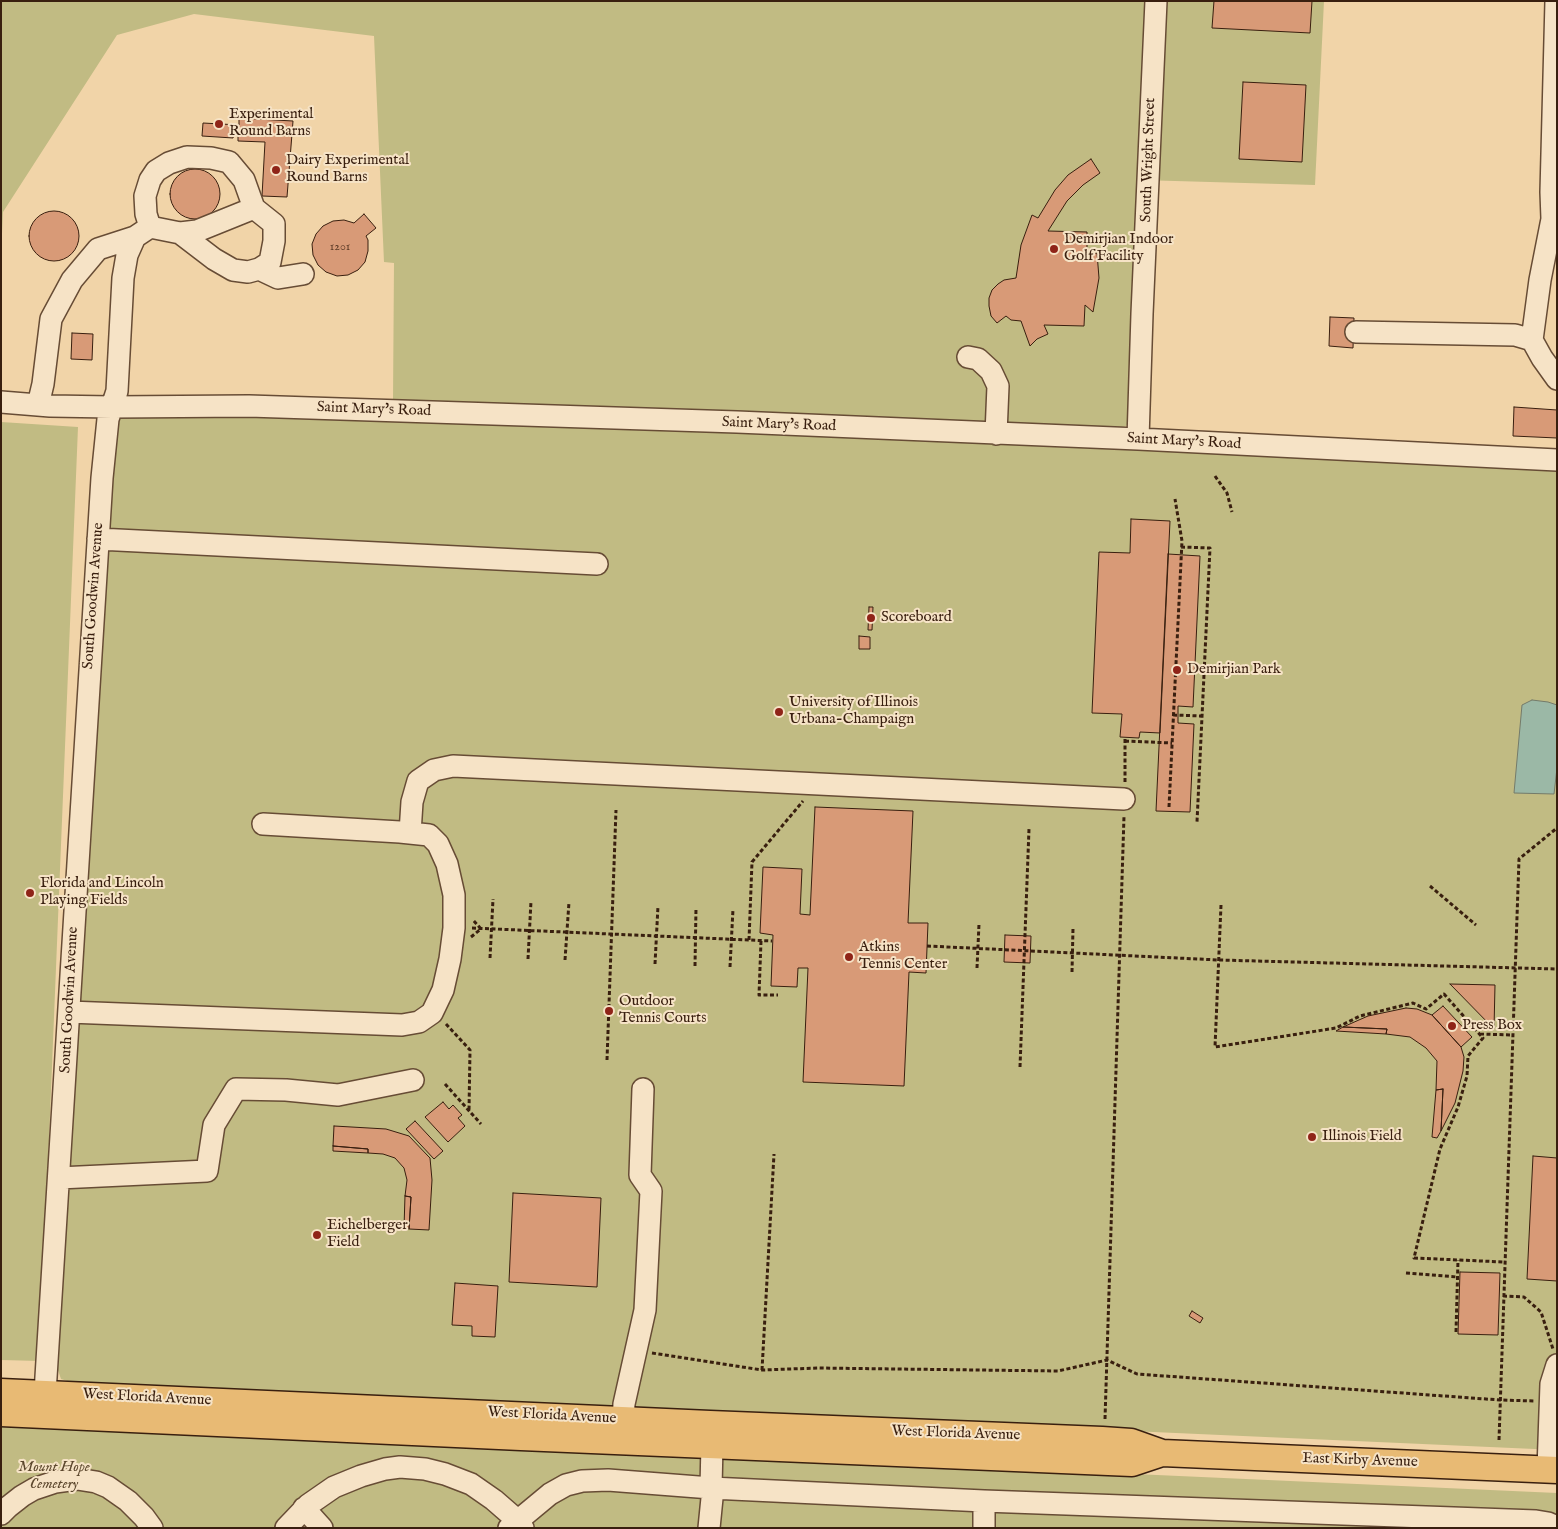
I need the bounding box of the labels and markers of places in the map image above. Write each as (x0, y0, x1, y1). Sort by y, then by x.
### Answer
place label: Experimental Round Barns (229, 106, 313, 141)
marker: Experimental Round Barns (213, 118, 225, 130)
place label: Dairy Experimental Round Barns (286, 152, 409, 187)
marker: Dairy Experimental Round Barns (270, 164, 282, 176)
place label: Demirjian Indoor Golf Facility (1064, 231, 1173, 266)
marker: Demirjian Indoor Golf Facility (1048, 243, 1060, 255)
place label: Scoreboard (881, 609, 952, 627)
marker: Scoreboard (865, 612, 877, 624)
place label: Demirjian Park (1187, 661, 1281, 679)
marker: Demirjian Park (1171, 664, 1183, 676)
place label: University of Illinois Urbana-Champaign (789, 694, 918, 729)
marker: University of Illinois Urbana-Champaign (773, 706, 785, 718)
place label: Florida and Lincoln Playing Fields (40, 875, 164, 910)
marker: Florida and Lincoln Playing Fields (24, 887, 36, 899)
place label: Atkins Tennis Center (859, 939, 947, 974)
marker: Atkins Tennis Center (843, 951, 855, 963)
place label: Outdoor Tennis Courts (619, 993, 707, 1028)
marker: Outdoor Tennis Courts (603, 1005, 615, 1017)
place label: Press Box (1462, 1017, 1522, 1035)
marker: Press Box (1446, 1020, 1458, 1032)
place label: Illinois Field (1322, 1128, 1402, 1146)
marker: Illinois Field (1306, 1131, 1318, 1143)
place label: Eichelberger Field (327, 1217, 408, 1252)
marker: Eichelberger Field (311, 1229, 323, 1241)

